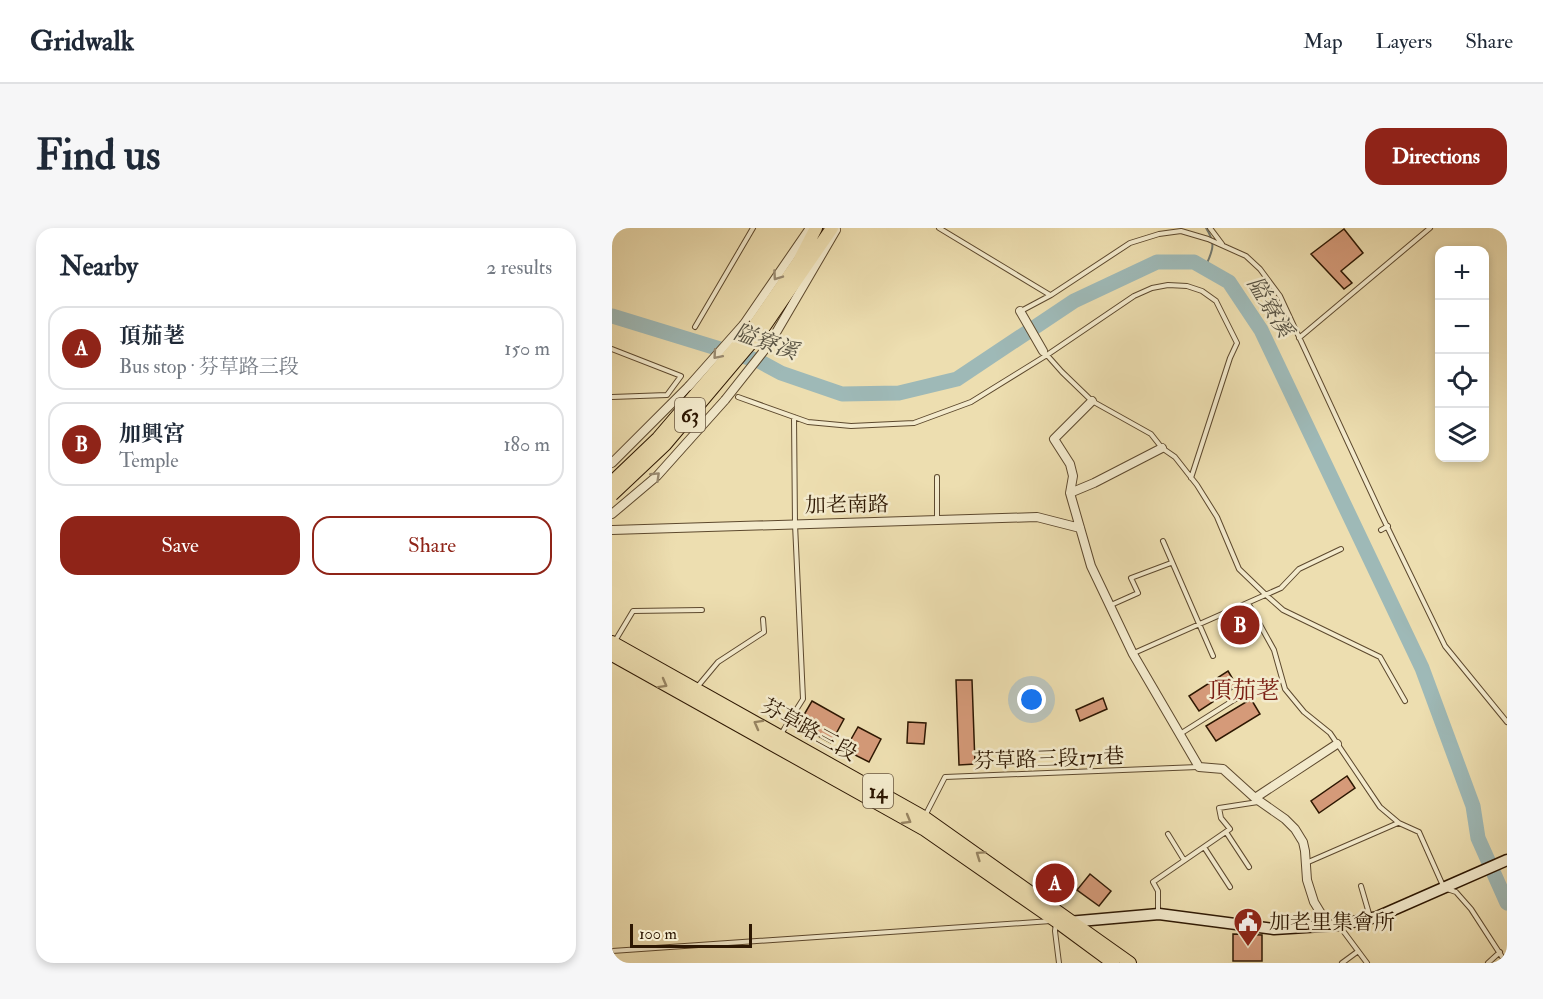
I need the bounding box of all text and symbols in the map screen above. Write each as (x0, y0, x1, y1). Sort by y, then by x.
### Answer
text: Gridwalk (30, 24, 134, 59)
text: Map (1303, 28, 1343, 55)
text: Layers (1376, 28, 1432, 55)
text: Share (1465, 28, 1513, 55)
button: Directions (1365, 128, 1507, 185)
text: Find us (36, 130, 160, 182)
map controls (1435, 246, 1489, 462)
button: + (1435, 246, 1489, 300)
text: Nearby (60, 251, 138, 283)
text: 2 results (486, 255, 552, 280)
one-way arrow (773, 269, 784, 280)
water label: 隘寮溪 (1241, 271, 1300, 344)
button: − (1435, 300, 1489, 354)
water label: 隘寮溪 (730, 318, 804, 367)
text: 頂茄荖 (119, 322, 185, 350)
text: A (75, 336, 88, 361)
text: 150 m (504, 336, 550, 361)
one-way arrow (713, 348, 724, 359)
text: Bus stop · 芬草路三段 (119, 354, 299, 379)
button: locate (1435, 354, 1489, 408)
road number: 63 (675, 398, 705, 432)
button: layers (1435, 408, 1489, 462)
text: 加興宮 (119, 420, 185, 448)
text: B (75, 432, 88, 457)
text: 180 m (503, 432, 550, 457)
text: Temple (119, 448, 179, 473)
one-way arrow (648, 472, 659, 483)
street label: 加老南路 (805, 491, 889, 519)
button: Save (60, 516, 300, 575)
button: Share (312, 516, 552, 575)
pin: B (1220, 602, 1260, 648)
district label: 頂茄荖 (1208, 675, 1280, 706)
one-way arrow (657, 676, 667, 688)
your location (1017, 685, 1046, 714)
street label: 芬草路三段 (757, 693, 861, 767)
one-way arrow (754, 720, 764, 731)
street label: 芬草路三段171巷 (973, 743, 1125, 775)
road number: 14 (863, 774, 893, 808)
one-way arrow (901, 812, 911, 824)
one-way arrow (976, 851, 987, 862)
pin: A (1036, 860, 1074, 906)
public building icon: 加老里集會所 (1232, 906, 1264, 948)
place label: 加老里集會所 (1269, 909, 1395, 936)
scale bar (630, 921, 752, 948)
text: 100 m (639, 924, 677, 944)

